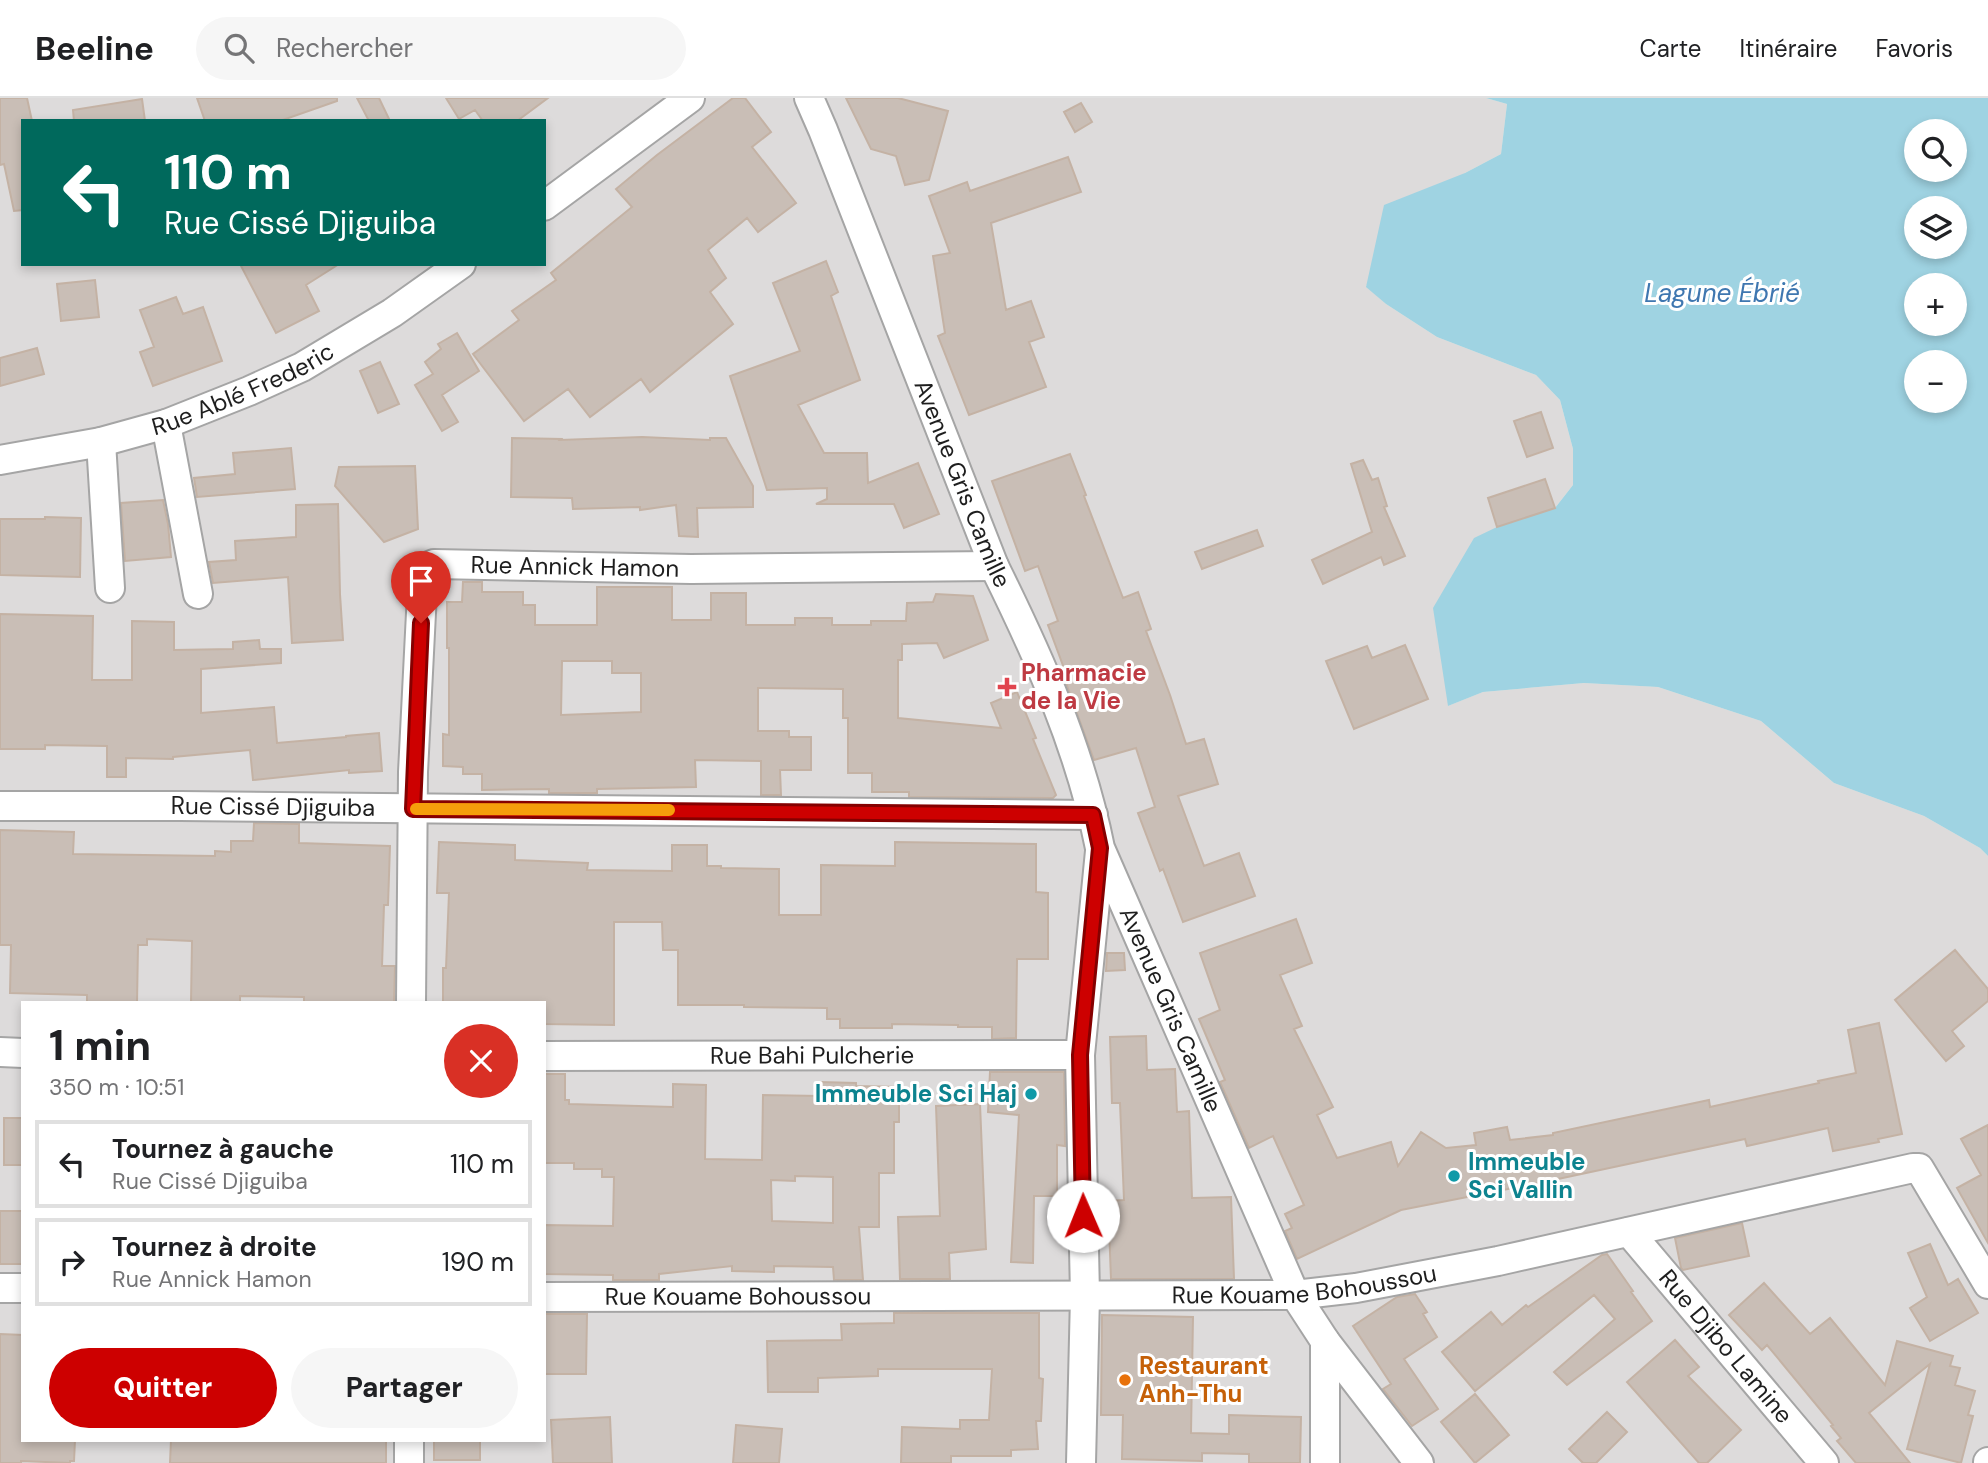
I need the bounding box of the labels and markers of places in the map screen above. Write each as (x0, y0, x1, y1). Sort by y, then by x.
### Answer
pin (391, 551, 451, 623)
place label: Pharmacie de la Vie (1021, 657, 1147, 716)
marker: Pharmacie de la Vie (999, 679, 1015, 695)
place label: Immeuble Sci Haj (815, 1078, 1017, 1109)
marker: Immeuble Sci Haj (1023, 1086, 1039, 1102)
place label: Immeuble Sci Vallin (1468, 1146, 1586, 1205)
marker: Immeuble Sci Vallin (1446, 1168, 1462, 1184)
place label: Restaurant Anh-Thu (1139, 1350, 1269, 1409)
marker: Restaurant Anh-Thu (1117, 1372, 1133, 1388)

